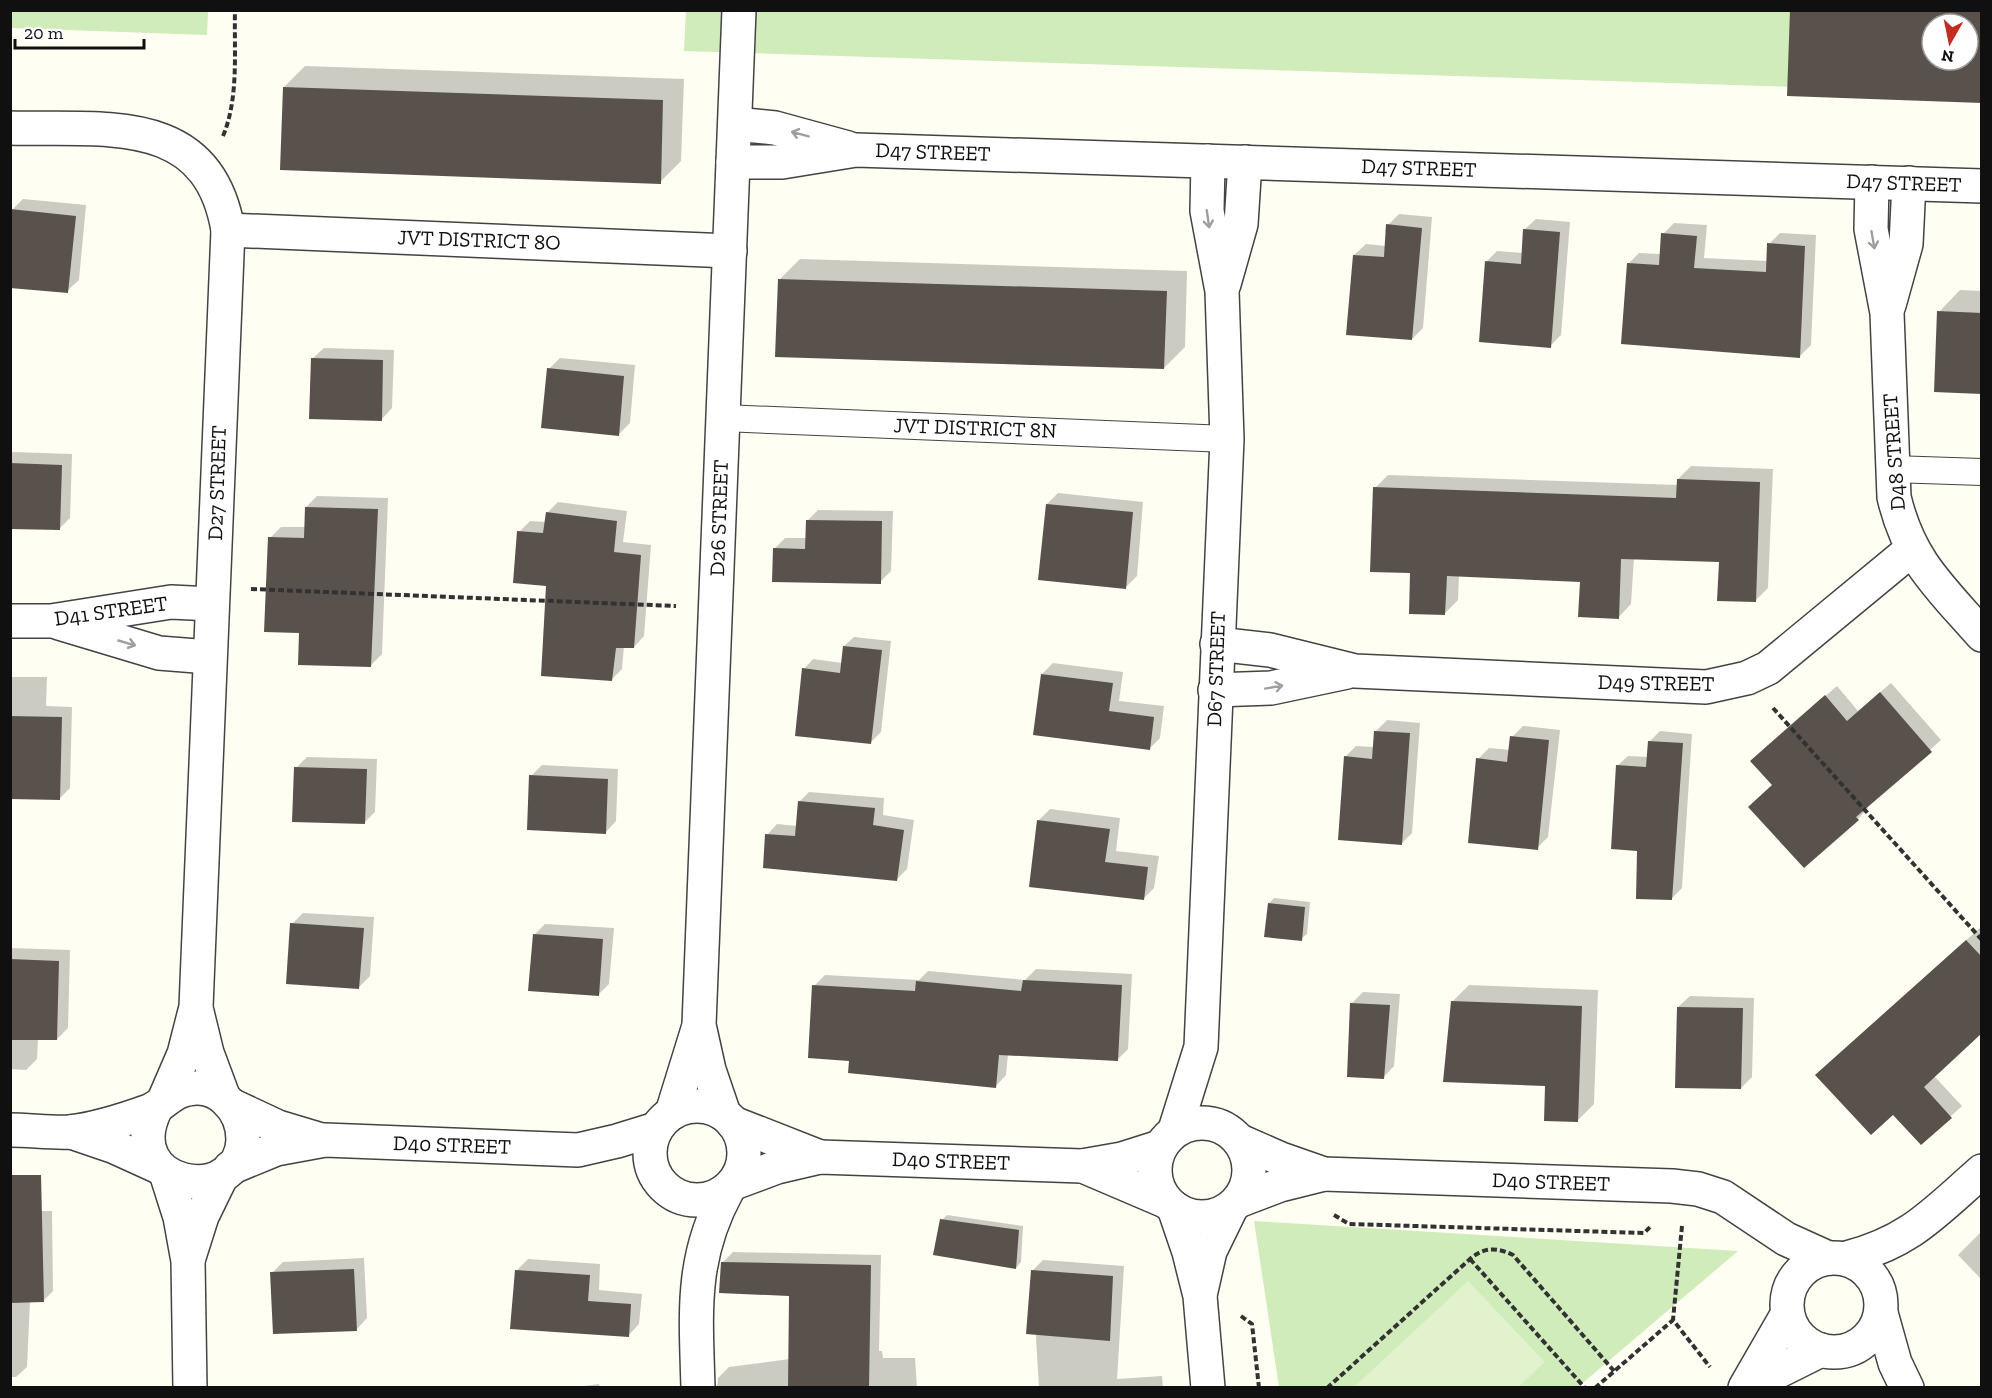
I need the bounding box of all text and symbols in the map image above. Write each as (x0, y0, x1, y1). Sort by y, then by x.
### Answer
scale bar (15, 12, 144, 50)
north arrow (1920, 12, 1980, 72)
text: 20 m (24, 22, 64, 44)
text: N (1940, 46, 1955, 67)
one-way arrow (791, 127, 810, 139)
street label: D47 STREET (875, 137, 991, 166)
street label: D47 STREET (1361, 153, 1477, 182)
street label: D47 STREET (1846, 168, 1962, 197)
one-way arrow (1203, 209, 1214, 228)
street label: JVT DISTRICT 8O (397, 224, 561, 255)
one-way arrow (1867, 230, 1878, 249)
street label: D48 STREET (1877, 393, 1910, 511)
street label: JVT DISTRICT 8N (893, 412, 1057, 443)
street label: D27 STREET (202, 425, 231, 541)
street label: D26 STREET (704, 459, 733, 577)
street label: D41 STREET (53, 590, 169, 631)
street label: D67 STREET (1201, 611, 1230, 727)
one-way arrow (118, 638, 137, 649)
street label: D49 STREET (1597, 669, 1715, 696)
one-way arrow (1263, 681, 1283, 692)
street label: D40 STREET (393, 1130, 511, 1159)
street label: D40 STREET (892, 1146, 1010, 1175)
street label: D40 STREET (1492, 1167, 1610, 1196)

